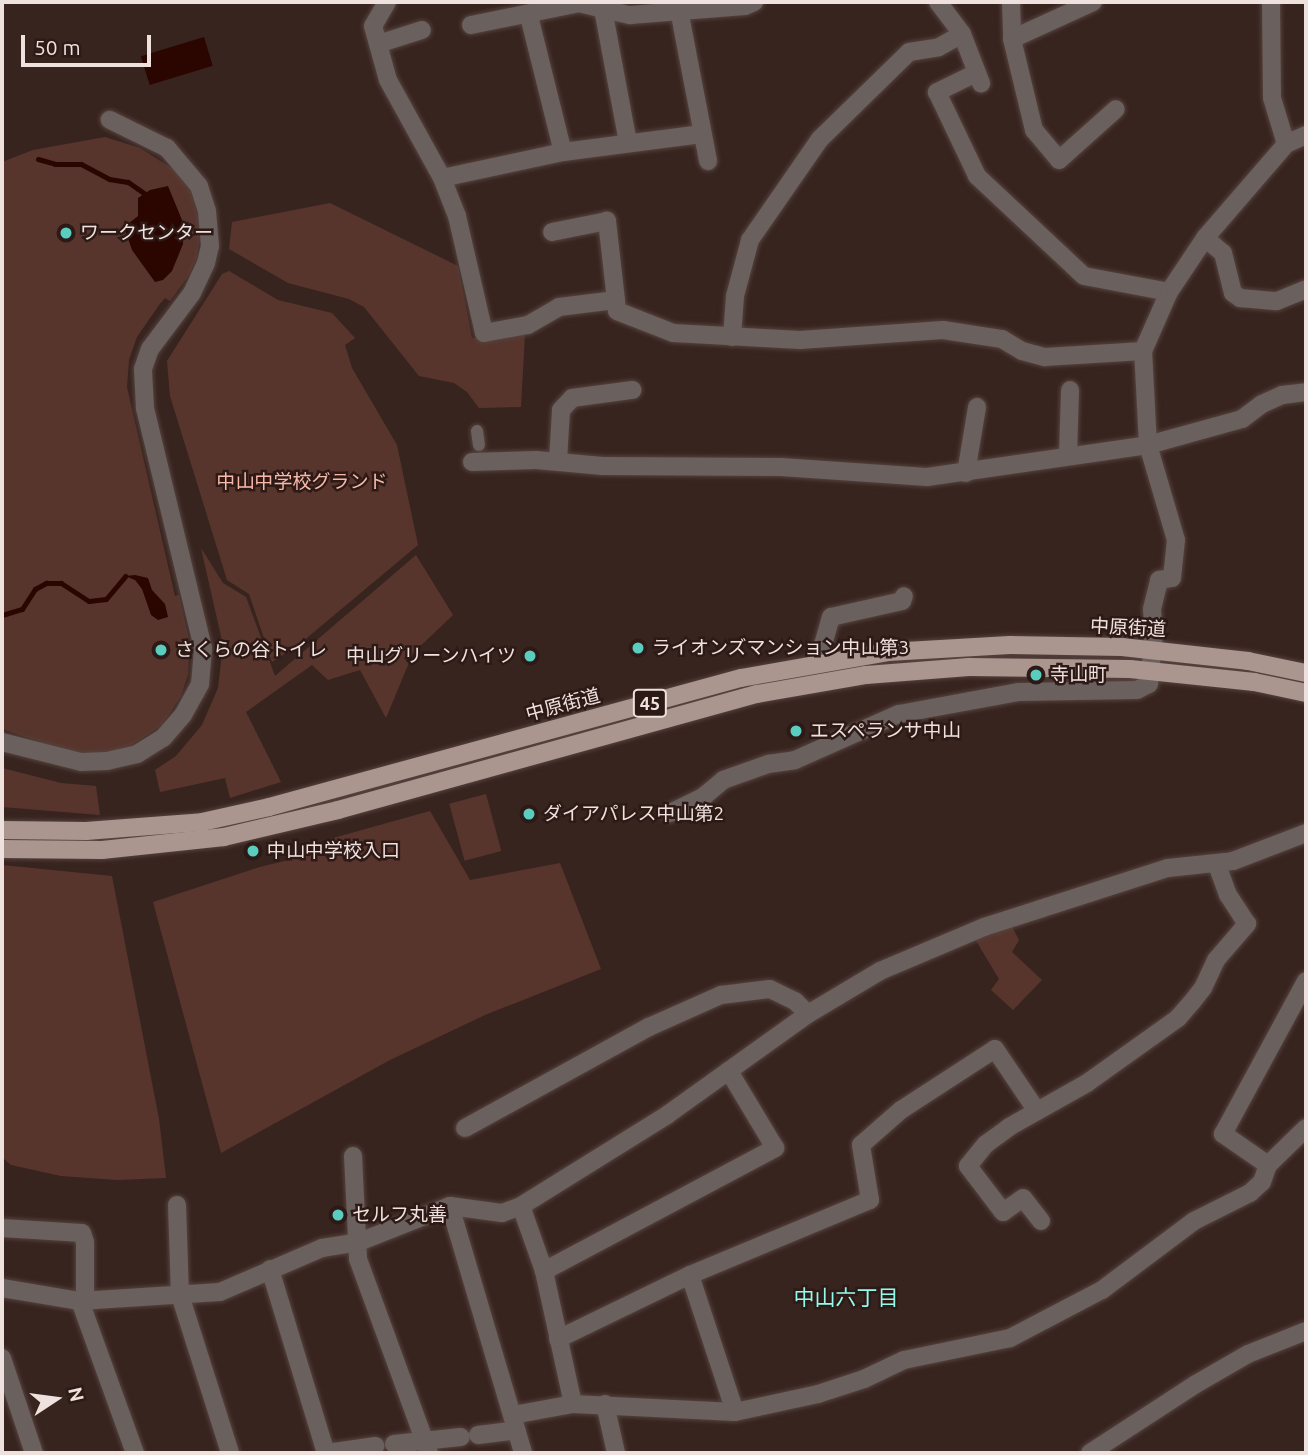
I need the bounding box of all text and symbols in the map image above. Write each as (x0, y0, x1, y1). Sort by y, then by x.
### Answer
scale bar (24, 21, 154, 65)
text: 50 m (34, 35, 81, 59)
place label: ワークセンター (80, 222, 213, 244)
marker: ワークセンター (58, 225, 74, 241)
park label: 中山中学校グランド (217, 471, 387, 493)
street label: 中原街道 (1089, 615, 1167, 641)
place label: ライオンズマンション中山第3 (652, 637, 910, 659)
place label: さくらの谷トイレ (175, 639, 327, 661)
marker: ライオンズマンション中山第3 (630, 640, 646, 656)
marker: さくらの谷トイレ (153, 642, 169, 658)
place label: 中山グリーンハイツ (345, 645, 516, 667)
marker: 中山グリーンハイツ (522, 648, 538, 664)
place label: 寺山町 (1050, 664, 1107, 686)
marker: 寺山町 (1028, 667, 1044, 683)
street label: 中原街道 (523, 684, 603, 726)
road number: 45 (632, 688, 668, 718)
place label: エスペランサ中山 (810, 720, 962, 742)
marker: エスペランサ中山 (788, 723, 804, 739)
place label: ダイアパレス中山第2 (543, 803, 725, 825)
marker: ダイアパレス中山第2 (521, 806, 537, 822)
place label: 中山中学校入口 (267, 840, 400, 862)
marker: 中山中学校入口 (245, 843, 261, 859)
place label: セルフ丸善 (352, 1204, 447, 1226)
marker: セルフ丸善 (330, 1207, 346, 1223)
district label: 中山六丁目 (794, 1284, 898, 1310)
north arrow (21, 1364, 91, 1434)
text: N (64, 1385, 89, 1404)

